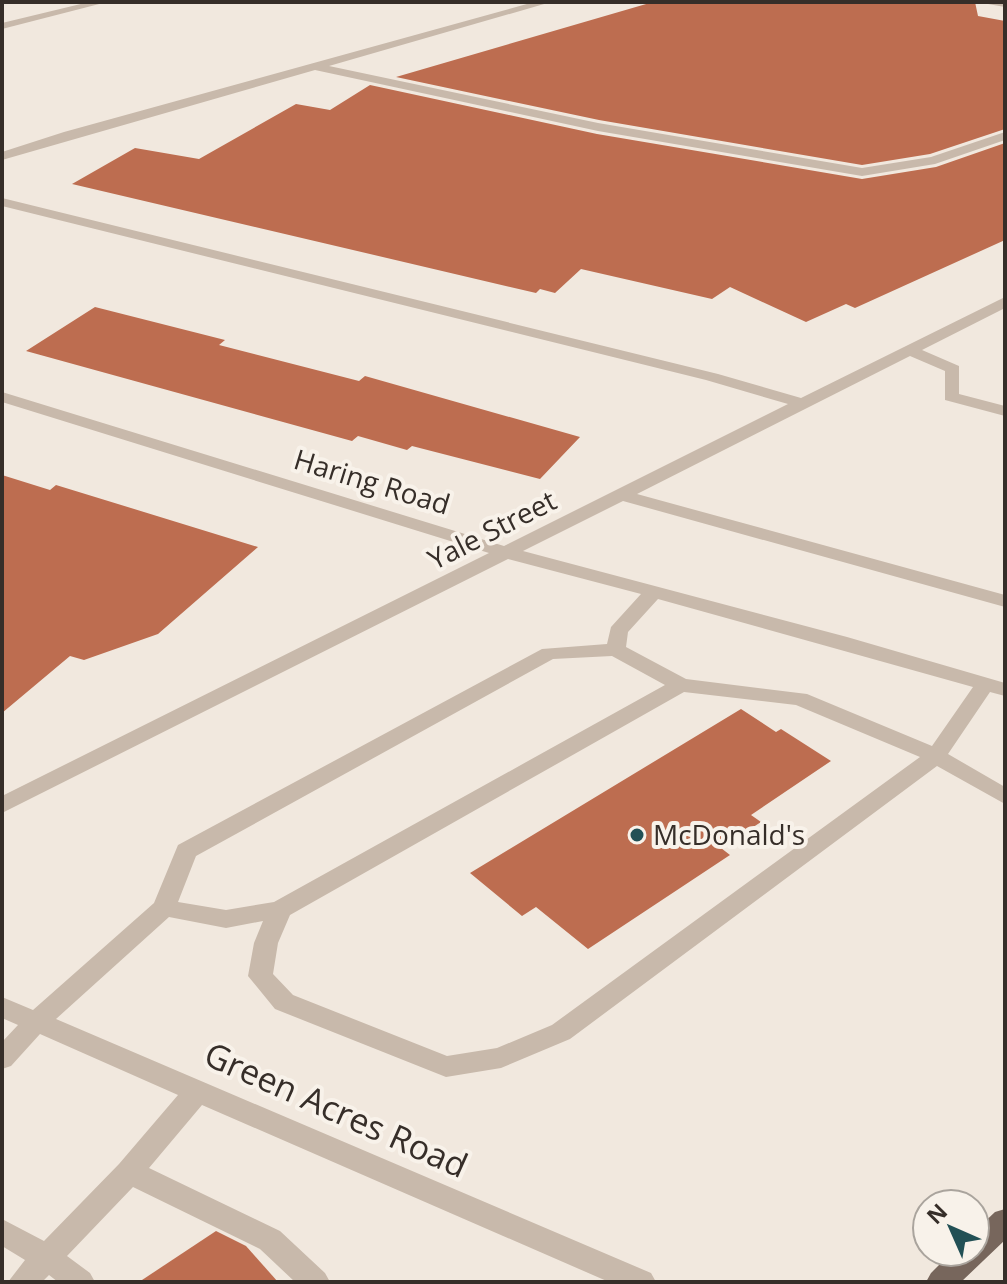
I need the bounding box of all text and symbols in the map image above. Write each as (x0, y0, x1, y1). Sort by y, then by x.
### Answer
street label: Haring Road (290, 439, 455, 523)
street label: Yale Street (421, 481, 562, 578)
place label: McDonald's (653, 815, 805, 853)
marker: McDonald's (628, 826, 646, 844)
street label: Green Acres Road (198, 1030, 475, 1188)
north arrow (911, 1188, 991, 1268)
text: N (919, 1196, 953, 1230)

